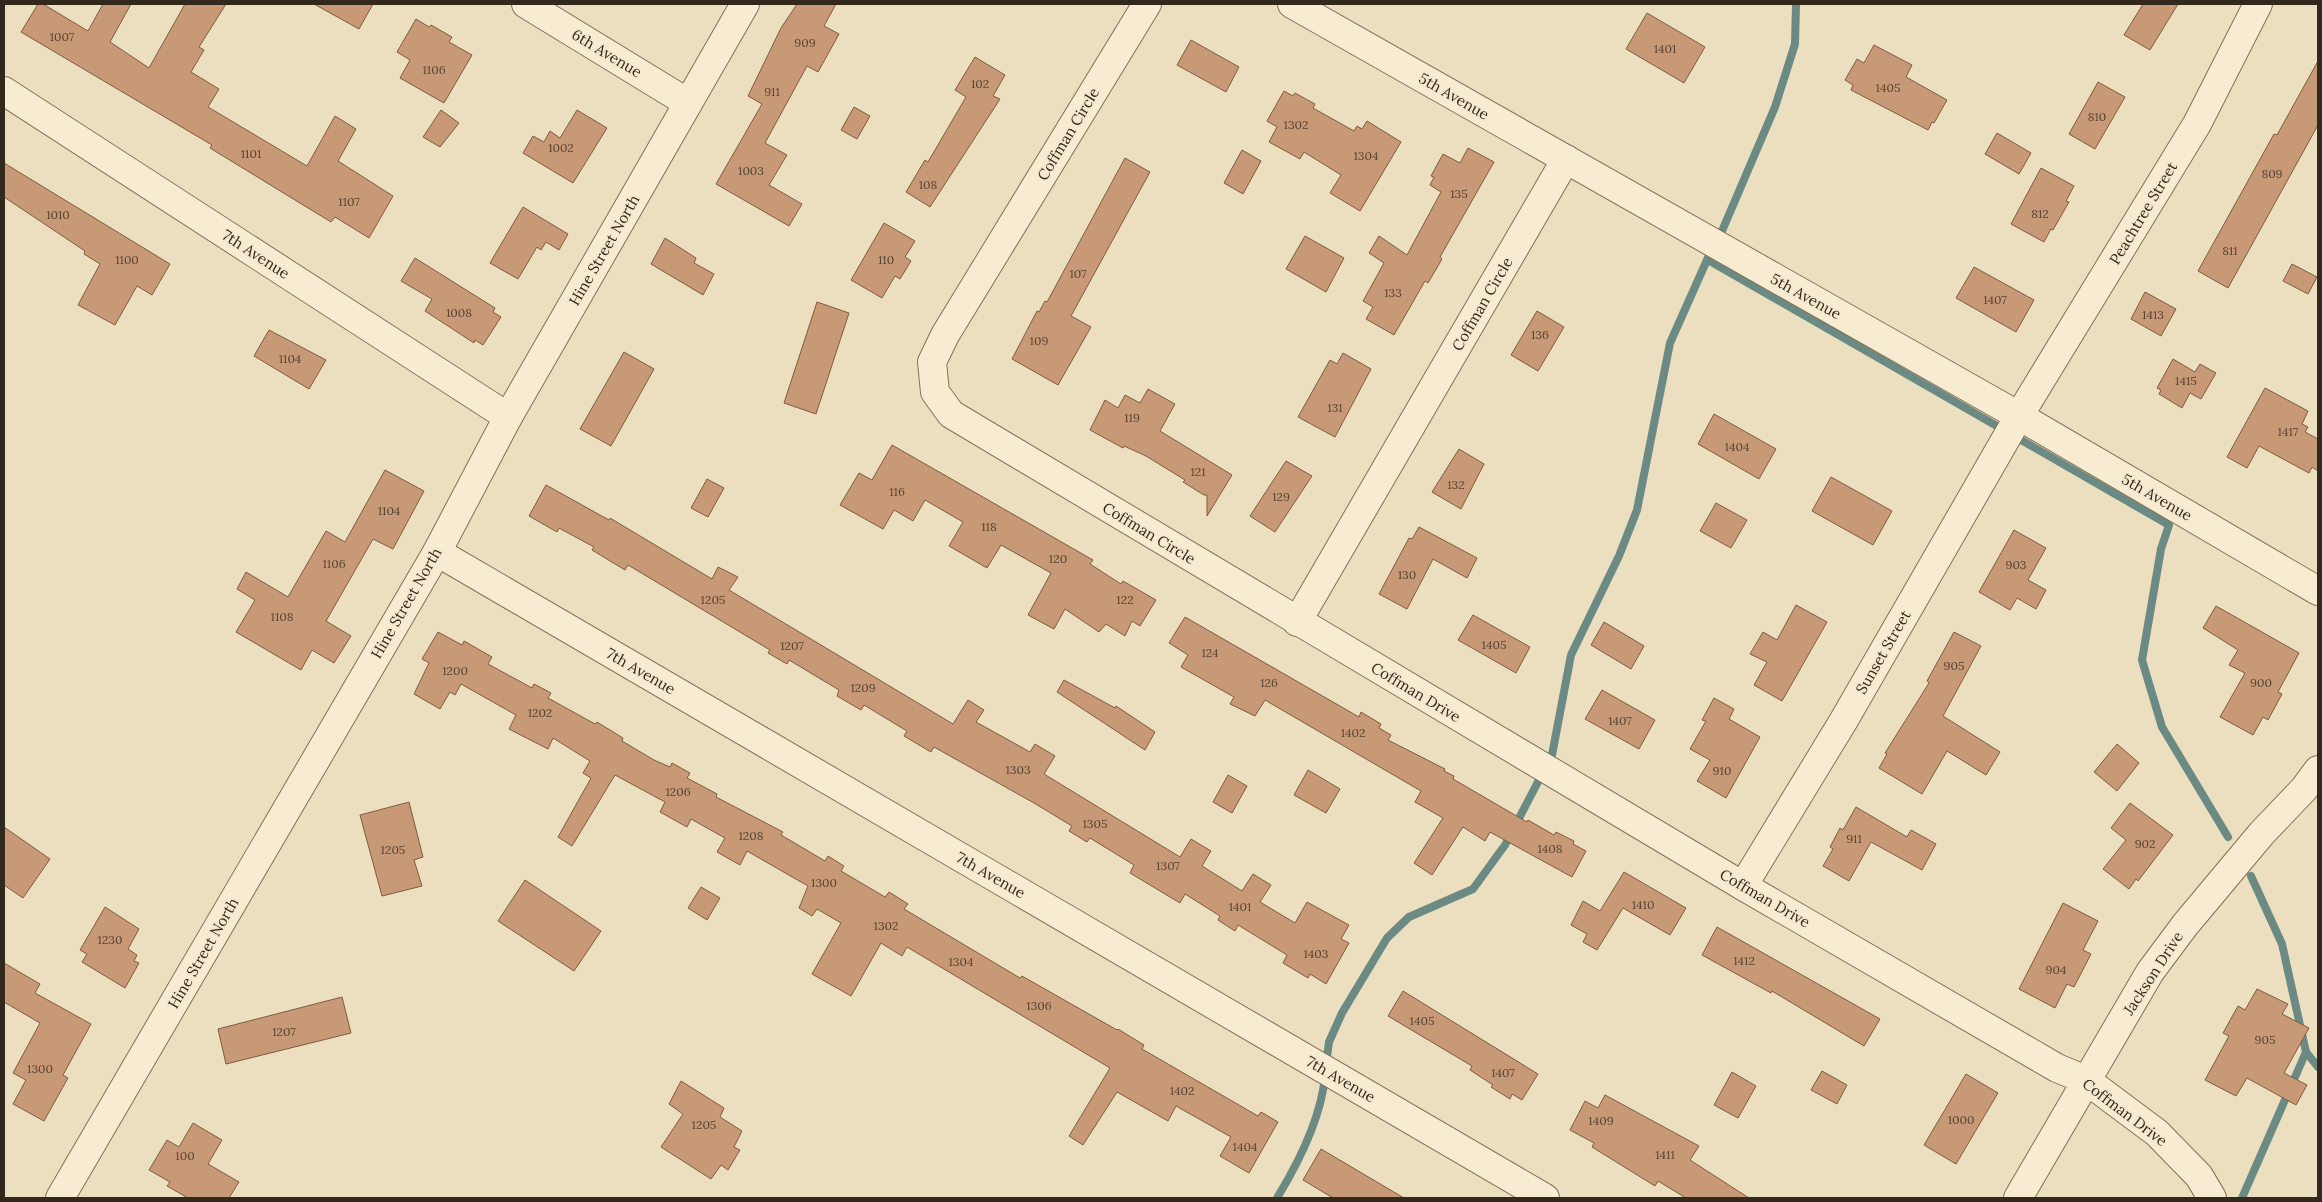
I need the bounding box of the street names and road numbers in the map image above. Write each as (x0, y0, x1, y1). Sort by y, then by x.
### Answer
street label: 6th Avenue (569, 25, 645, 81)
street label: 5th Avenue (1416, 68, 1492, 124)
street label: Coffman Circle (1033, 84, 1103, 184)
street label: Peachtree Street (2105, 158, 2181, 268)
street label: Hine Street North (565, 191, 643, 309)
street label: 7th Avenue (219, 225, 293, 283)
street label: Coffman Circle (1448, 254, 1516, 354)
street label: 5th Avenue (1767, 269, 1845, 323)
street label: 5th Avenue (2119, 469, 2195, 525)
street label: Coffman Circle (1099, 498, 1199, 568)
street label: Hine Street North (367, 544, 445, 662)
street label: Sunset Street (1851, 607, 1915, 697)
street label: 7th Avenue (603, 644, 679, 698)
street label: Coffman Drive (1368, 658, 1464, 726)
street label: 7th Avenue (953, 848, 1029, 902)
street label: Coffman Drive (1716, 864, 1814, 932)
street label: Hine Street North (164, 894, 242, 1012)
street label: Jackson Drive (2118, 928, 2187, 1019)
street label: 7th Avenue (1303, 1052, 1379, 1106)
street label: Coffman Drive (2079, 1074, 2171, 1150)

